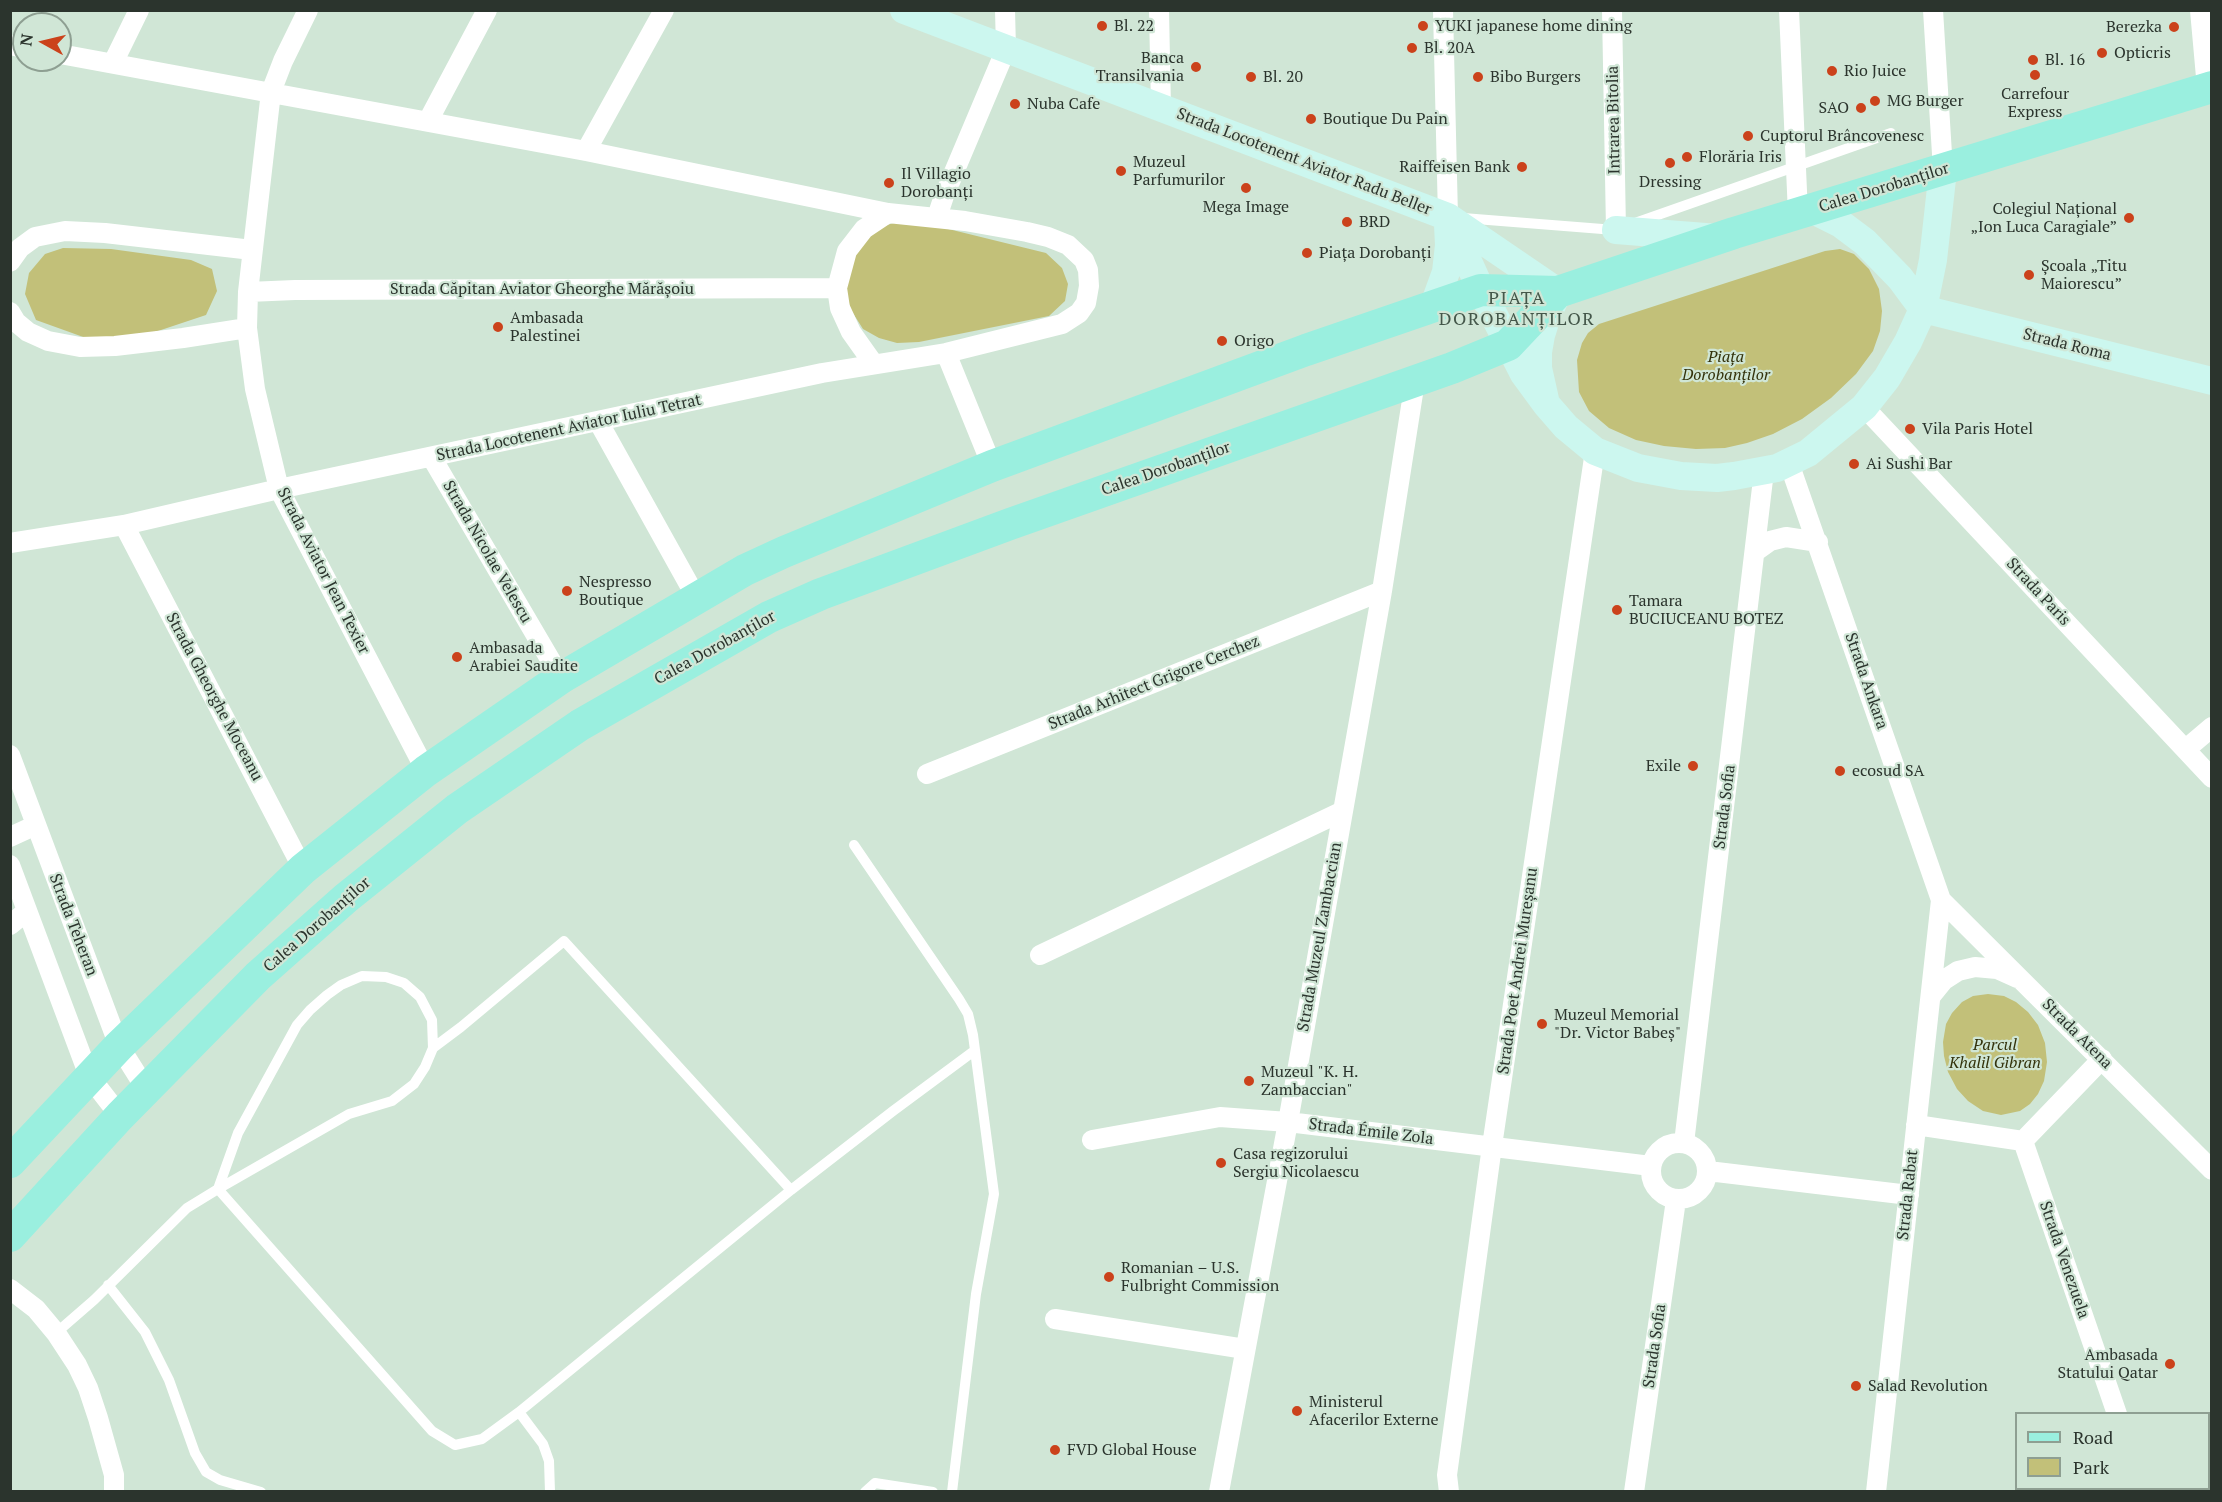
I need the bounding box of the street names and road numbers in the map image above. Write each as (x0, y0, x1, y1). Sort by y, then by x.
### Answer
street label: Intrarea Bitolia (1603, 66, 1625, 174)
street label: Strada Locotenent Aviator Radu Beller (1174, 104, 1434, 220)
street label: Calea Dorobanților (1817, 159, 1951, 217)
street label: Strada Căpitan Aviator Gheorghe Mărășoiu (390, 279, 694, 299)
street label: Strada Roma (2021, 325, 2113, 365)
street label: Strada Locotenent Aviator Iuliu Tetrat (435, 391, 703, 465)
street label: Calea Dorobanților (1099, 438, 1233, 500)
street label: Strada Nicolae Velescu (438, 478, 536, 626)
street label: Strada Aviator Jean Texier (273, 485, 373, 657)
street label: Strada Paris (2002, 554, 2074, 630)
street label: Calea Dorobanților (651, 607, 779, 689)
street label: Strada Gheorghe Moceanu (162, 610, 266, 784)
street label: Strada Ankara (1841, 630, 1891, 732)
street label: Strada Arhitect Grigore Cerchez (1046, 632, 1262, 734)
street label: Strada Sofia (1710, 764, 1740, 850)
street label: Strada Muzeul Zambaccian (1294, 841, 1346, 1033)
street label: Strada Poet Andrei Mureșanu (1494, 866, 1542, 1076)
street label: Strada Teheran (45, 871, 101, 979)
street label: Calea Dorobanților (260, 873, 374, 977)
street label: Strada Atena (2038, 995, 2116, 1073)
street label: Strada Émile Zola (1308, 1115, 1434, 1149)
street label: Strada Rabat (1894, 1149, 1922, 1241)
street label: Strada Venezuela (2035, 1199, 2093, 1321)
street label: Strada Sofia (1640, 1303, 1670, 1389)

